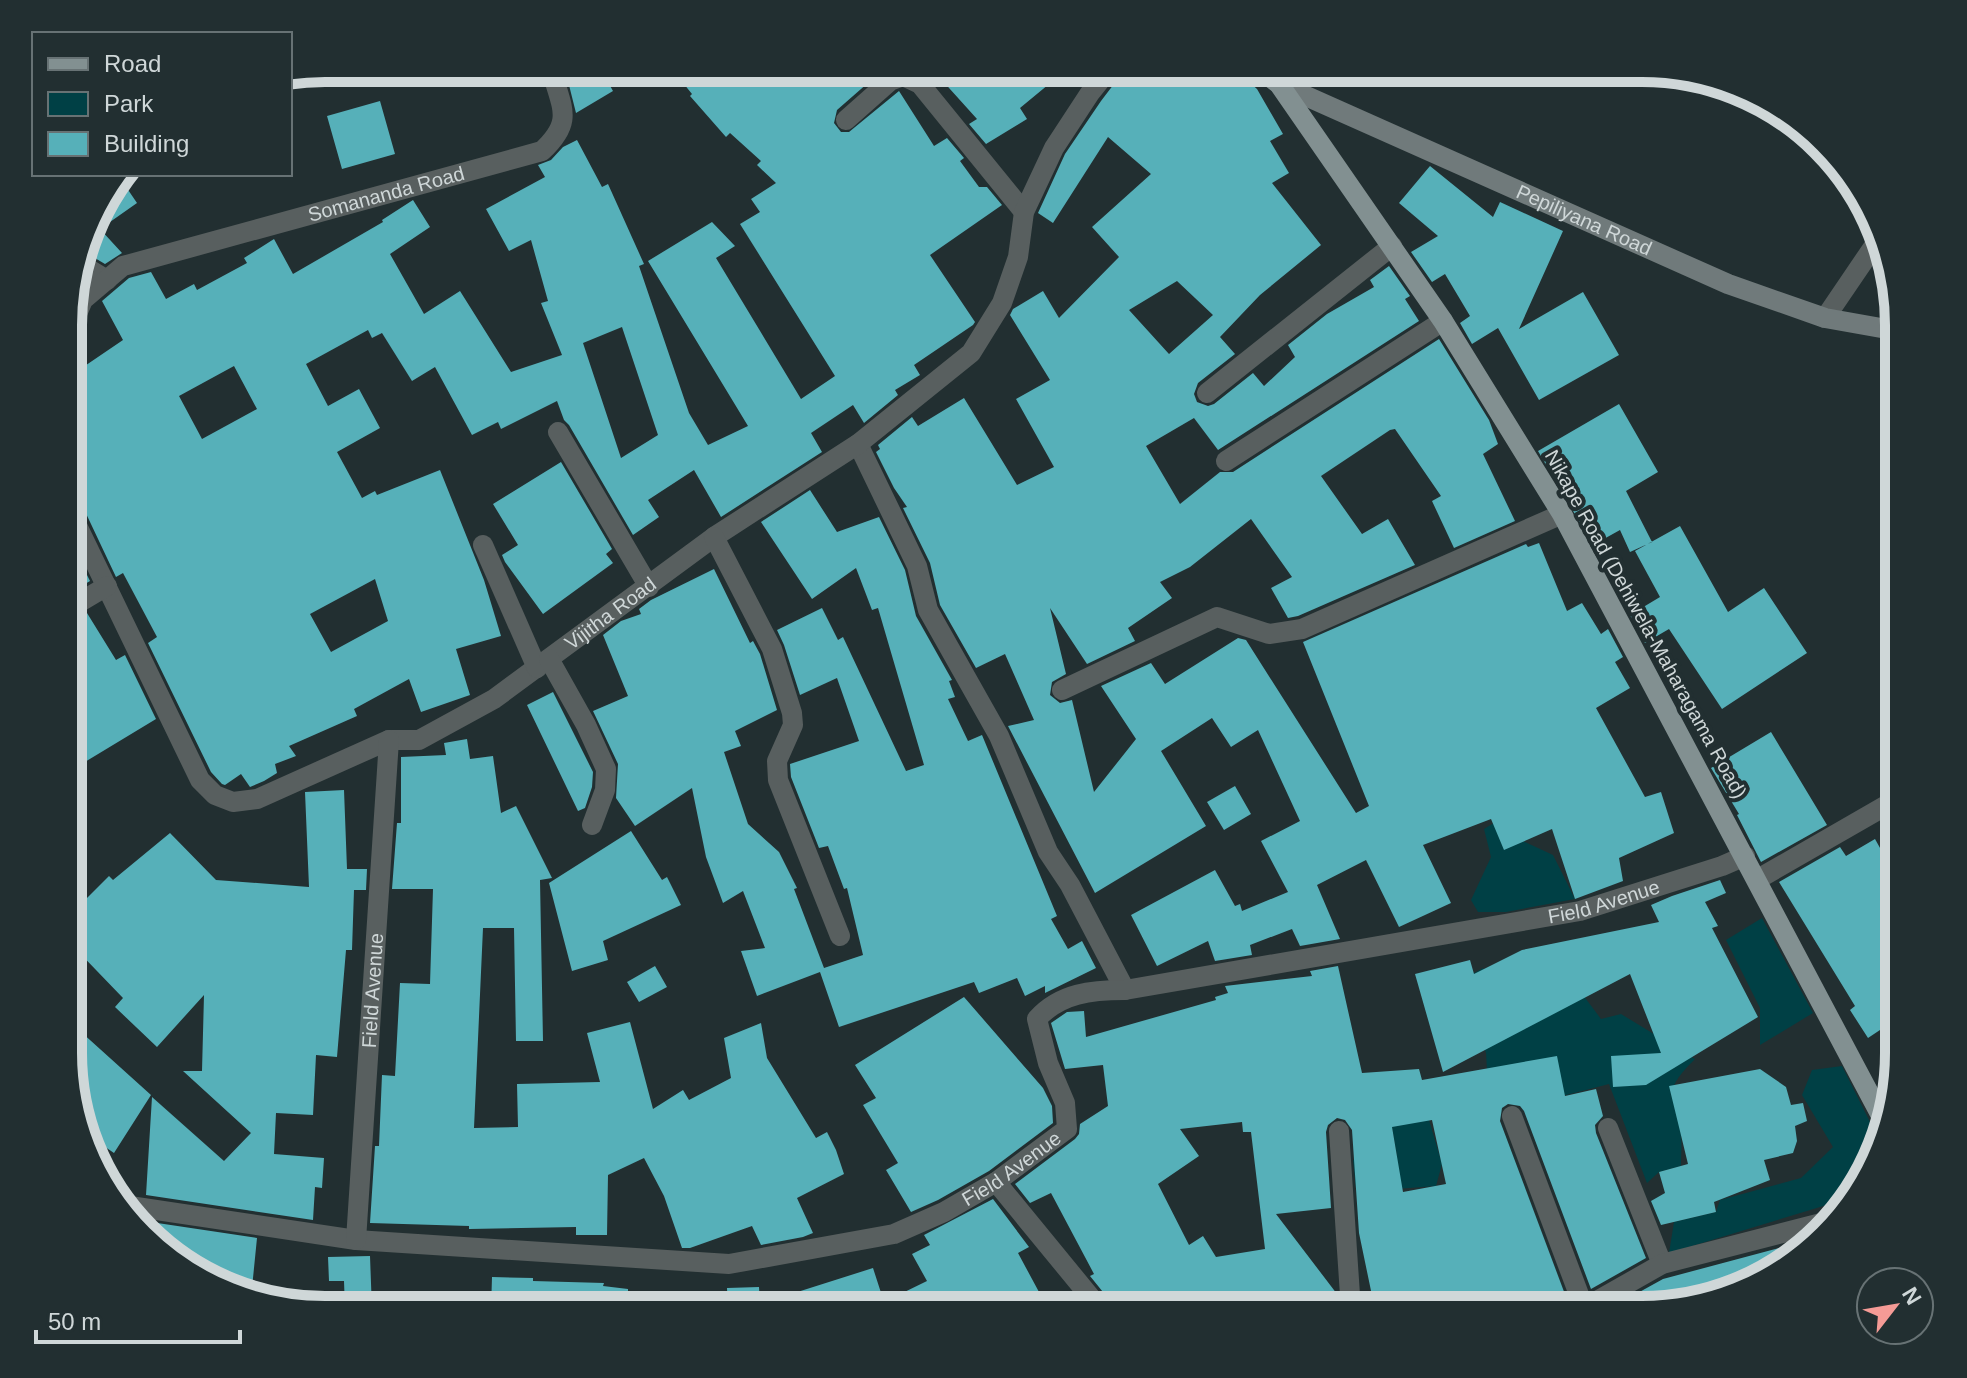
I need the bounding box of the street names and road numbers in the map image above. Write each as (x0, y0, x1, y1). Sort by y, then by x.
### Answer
street label: Somananda Road (305, 162, 467, 226)
street label: Pepiliyana Road (1513, 180, 1655, 260)
street label: Nikape Road (Dehiwela-Maharagama Road) (1541, 446, 1751, 802)
street label: Vijitha Road (561, 573, 660, 654)
street label: Field Avenue (1546, 875, 1662, 927)
street label: Field Avenue (358, 932, 387, 1049)
street label: Field Avenue (958, 1127, 1065, 1210)

